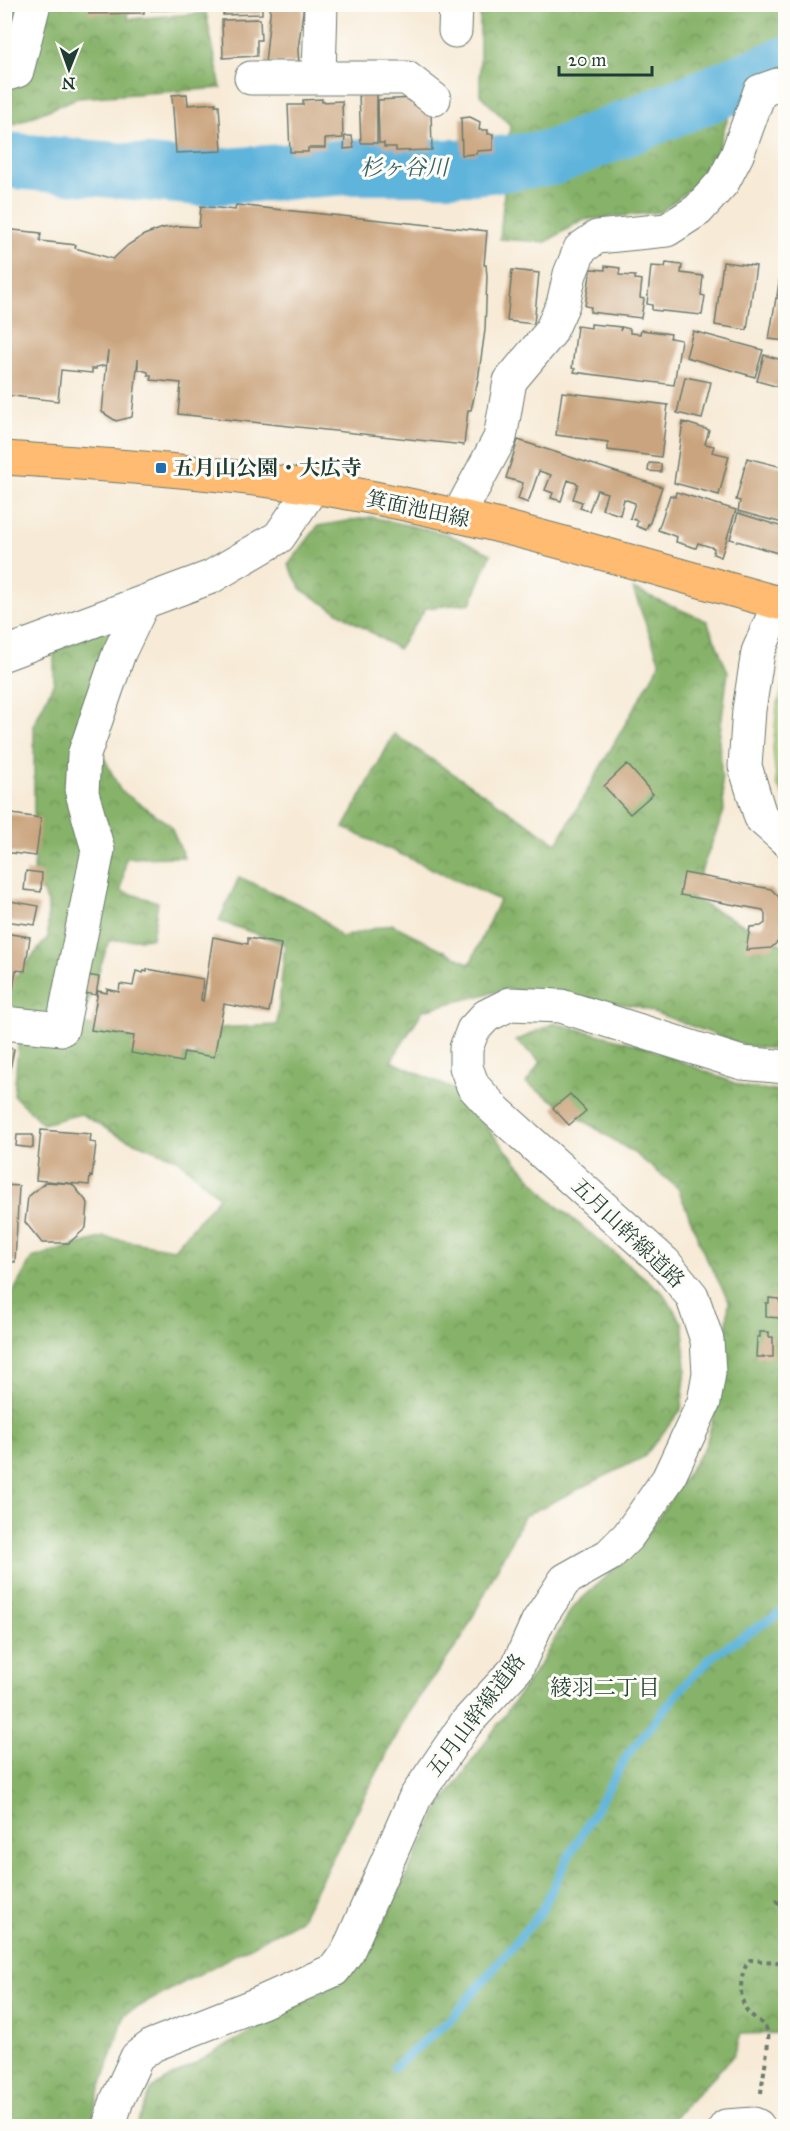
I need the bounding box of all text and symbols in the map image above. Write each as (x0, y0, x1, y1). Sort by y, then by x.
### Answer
north arrow (39, 39, 99, 99)
scale bar (559, 39, 652, 77)
text: 20 m (568, 49, 606, 71)
text: N (61, 74, 76, 93)
water label: 杉ヶ谷川 (360, 154, 450, 181)
place label: 五月山公園・大広寺 (173, 455, 362, 481)
marker: 五月山公園・大広寺 (154, 461, 168, 475)
street label: 箕面池田線 (364, 485, 472, 533)
street label: 五月山幹線道路 (566, 1173, 690, 1293)
street label: 五月山幹線道路 (421, 1648, 531, 1782)
district label: 綾羽二丁目 (550, 1674, 660, 1701)

